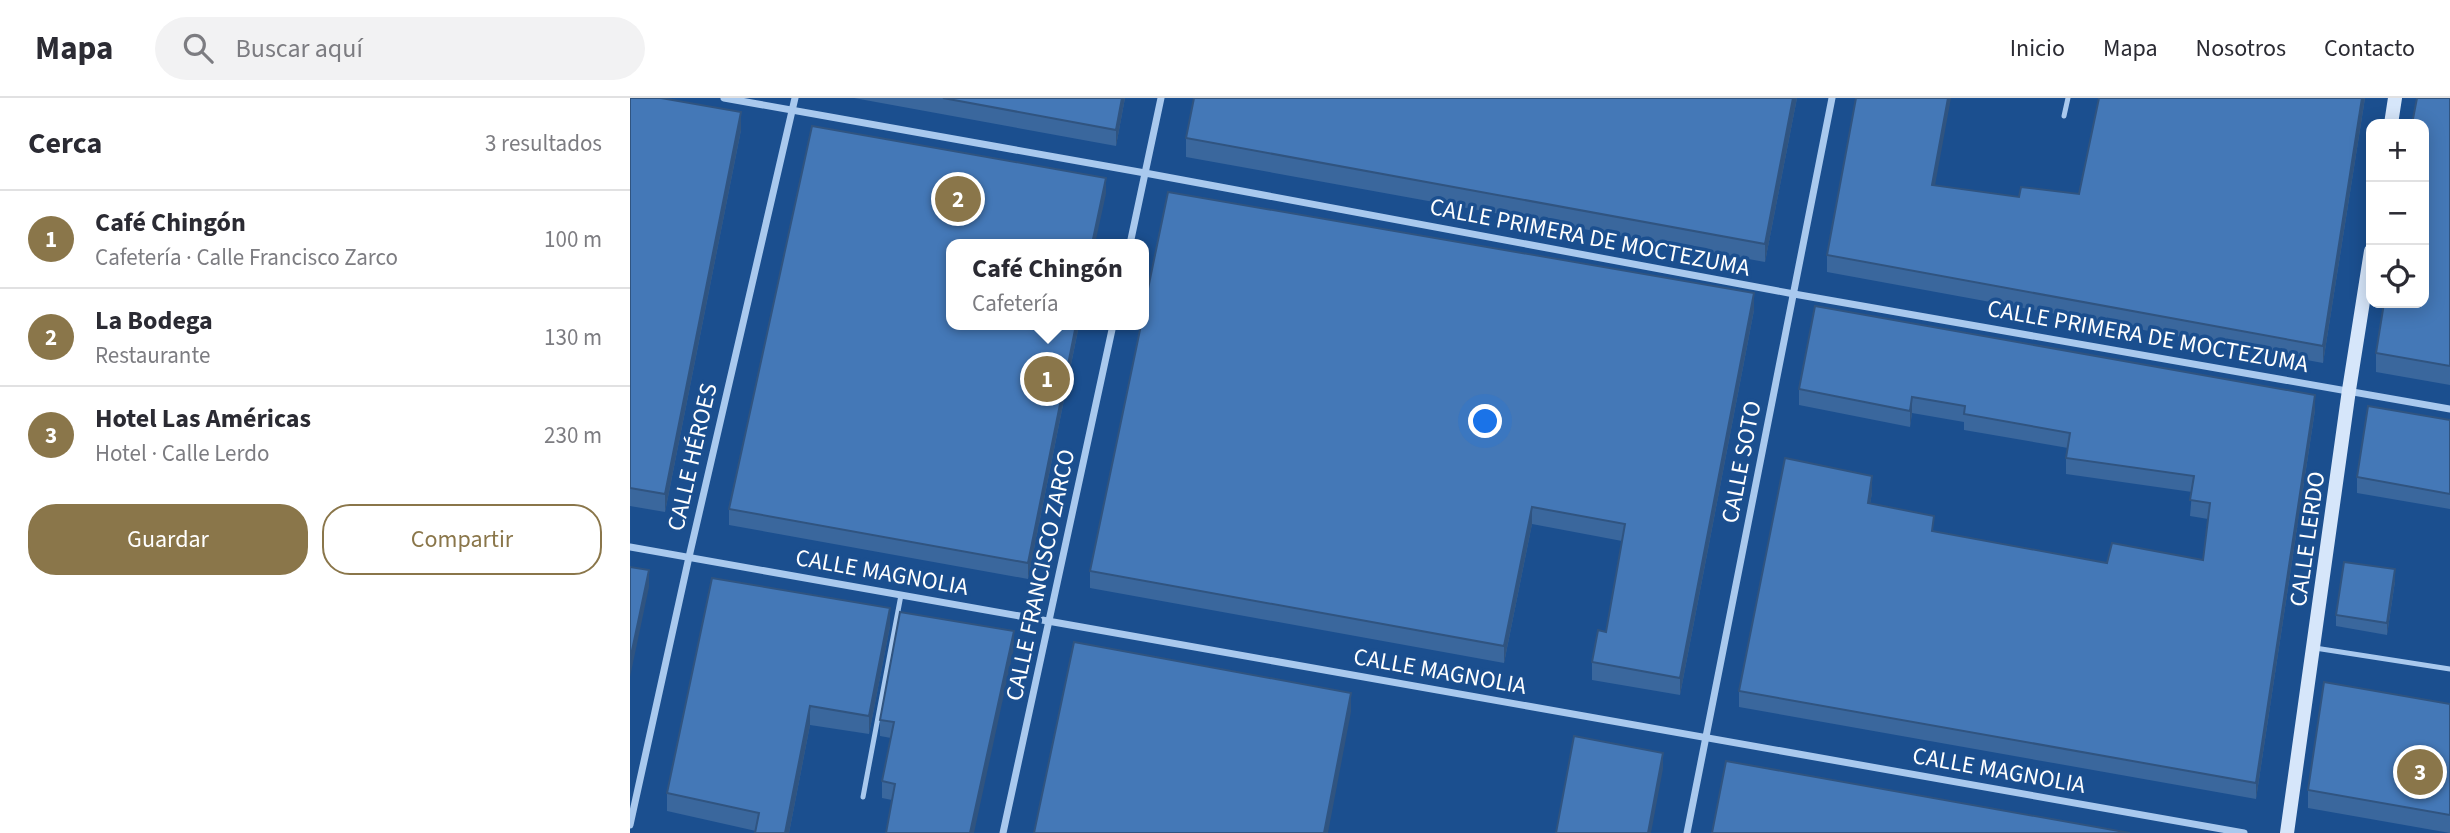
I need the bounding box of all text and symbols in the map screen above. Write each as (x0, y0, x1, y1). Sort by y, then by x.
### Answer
search box (155, 17, 645, 80)
text: Mapa (35, 25, 113, 72)
icon: search (179, 29, 217, 67)
text: Buscar aquí (235, 30, 363, 67)
text: Inicio (2010, 31, 2065, 66)
text: Mapa (2103, 31, 2158, 66)
text: Nosotros (2196, 31, 2286, 66)
text: Contacto (2324, 31, 2415, 66)
map controls (2366, 119, 2429, 308)
button: + (2366, 119, 2429, 182)
text: Cerca (28, 122, 102, 165)
text: 3 resultados (485, 127, 602, 160)
pin: 2 (935, 173, 981, 225)
button: − (2366, 182, 2429, 245)
street label: CALLE PRIMERA DE MOCTEZUMA (1427, 189, 1753, 286)
text: Café Chingón (95, 204, 246, 241)
text: 1 (45, 223, 57, 256)
text: 100 m (544, 223, 602, 256)
popup (946, 239, 1149, 330)
text: Cafetería · Calle Francisco Zarco (95, 241, 398, 274)
button: locate (2366, 245, 2429, 308)
text: Café Chingón (972, 250, 1123, 287)
text: Cafetería (972, 287, 1059, 320)
street label: CALLE PRIMERA DE MOCTEZUMA (1985, 291, 2311, 382)
text: La Bodega (95, 302, 213, 339)
text: 2 (45, 321, 57, 354)
text: 130 m (544, 321, 602, 354)
text: Restaurante (95, 339, 210, 372)
pin: 1 (1024, 353, 1070, 405)
street label: CALLE HÉROES (658, 380, 727, 535)
street label: CALLE SOTO (1712, 398, 1770, 526)
text: Hotel Las Américas (95, 400, 311, 437)
your location (1468, 404, 1502, 438)
text: 3 (45, 419, 57, 452)
text: 230 m (544, 419, 602, 452)
text: Hotel · Calle Lerdo (95, 437, 269, 470)
street label: CALLE FRANCISCO ZARCO (997, 446, 1084, 704)
street label: CALLE LERDO (2281, 469, 2334, 609)
button: Guardar (28, 504, 308, 575)
button: Compartir (322, 504, 602, 575)
street label: CALLE MAGNOLIA (793, 540, 971, 605)
street label: CALLE MAGNOLIA (1351, 639, 1529, 704)
street label: CALLE MAGNOLIA (1910, 738, 2088, 803)
pin: 3 (2397, 746, 2443, 798)

